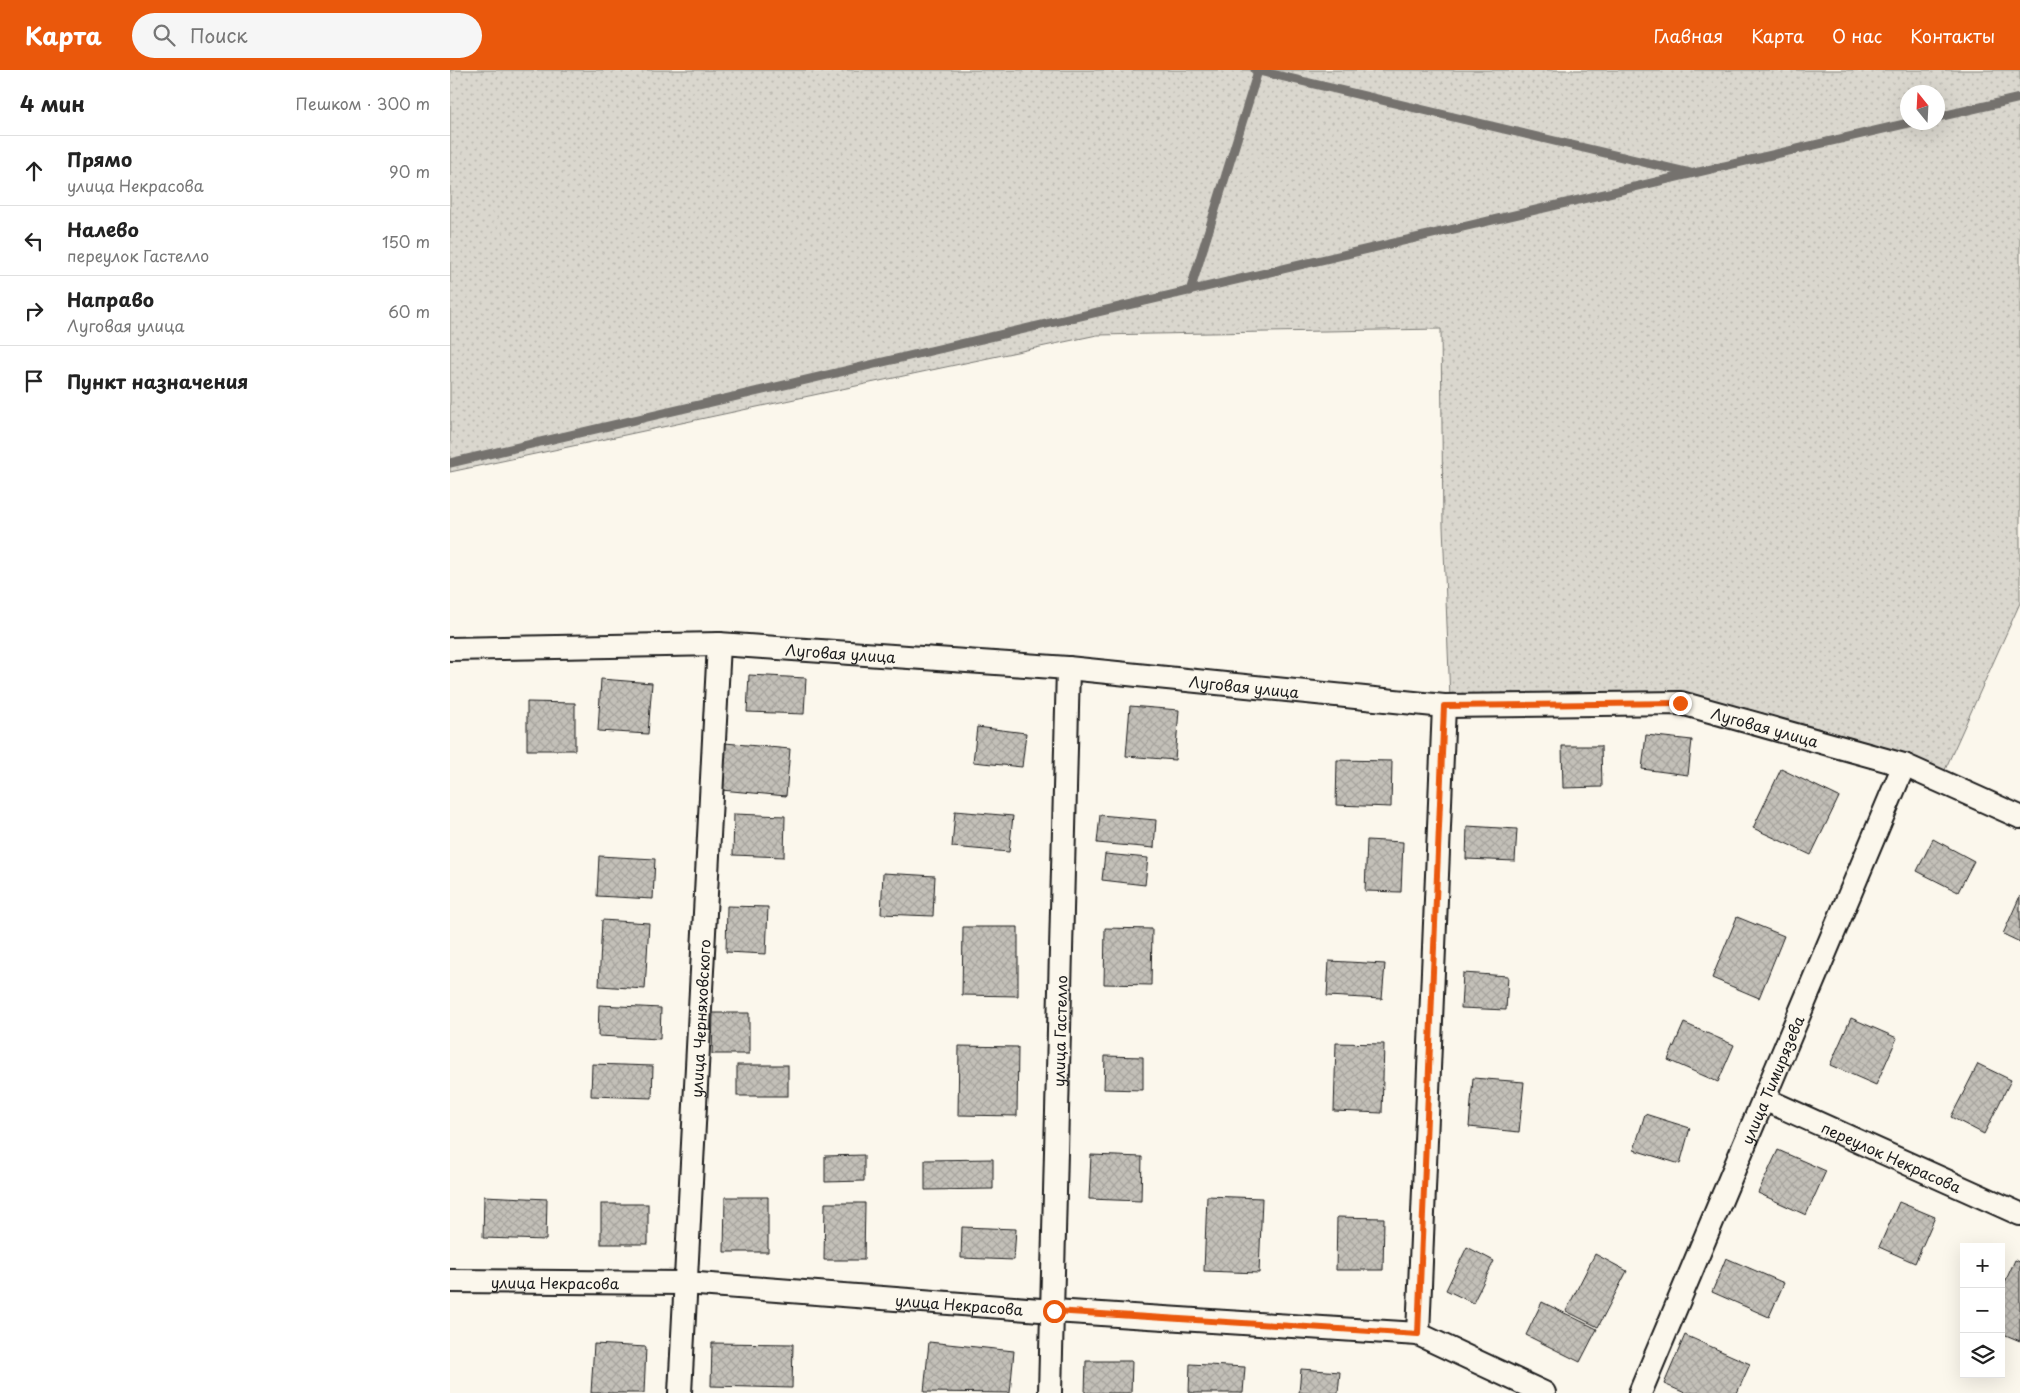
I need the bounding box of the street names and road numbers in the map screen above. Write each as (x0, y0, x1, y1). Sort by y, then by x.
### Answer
street label: Луговая улица (785, 637, 897, 668)
street label: Луговая улица (1188, 669, 1301, 703)
street label: Луговая улица (1709, 700, 1822, 752)
street label: улица Черняховского (684, 939, 715, 1098)
street label: улица Гастелло (1046, 975, 1072, 1087)
street label: улица Тимирязева (1735, 1011, 1809, 1147)
street label: переулок Некрасова (1818, 1115, 1966, 1198)
street label: улица Некрасова (491, 1270, 620, 1294)
street label: улица Некрасова (894, 1287, 1025, 1320)

